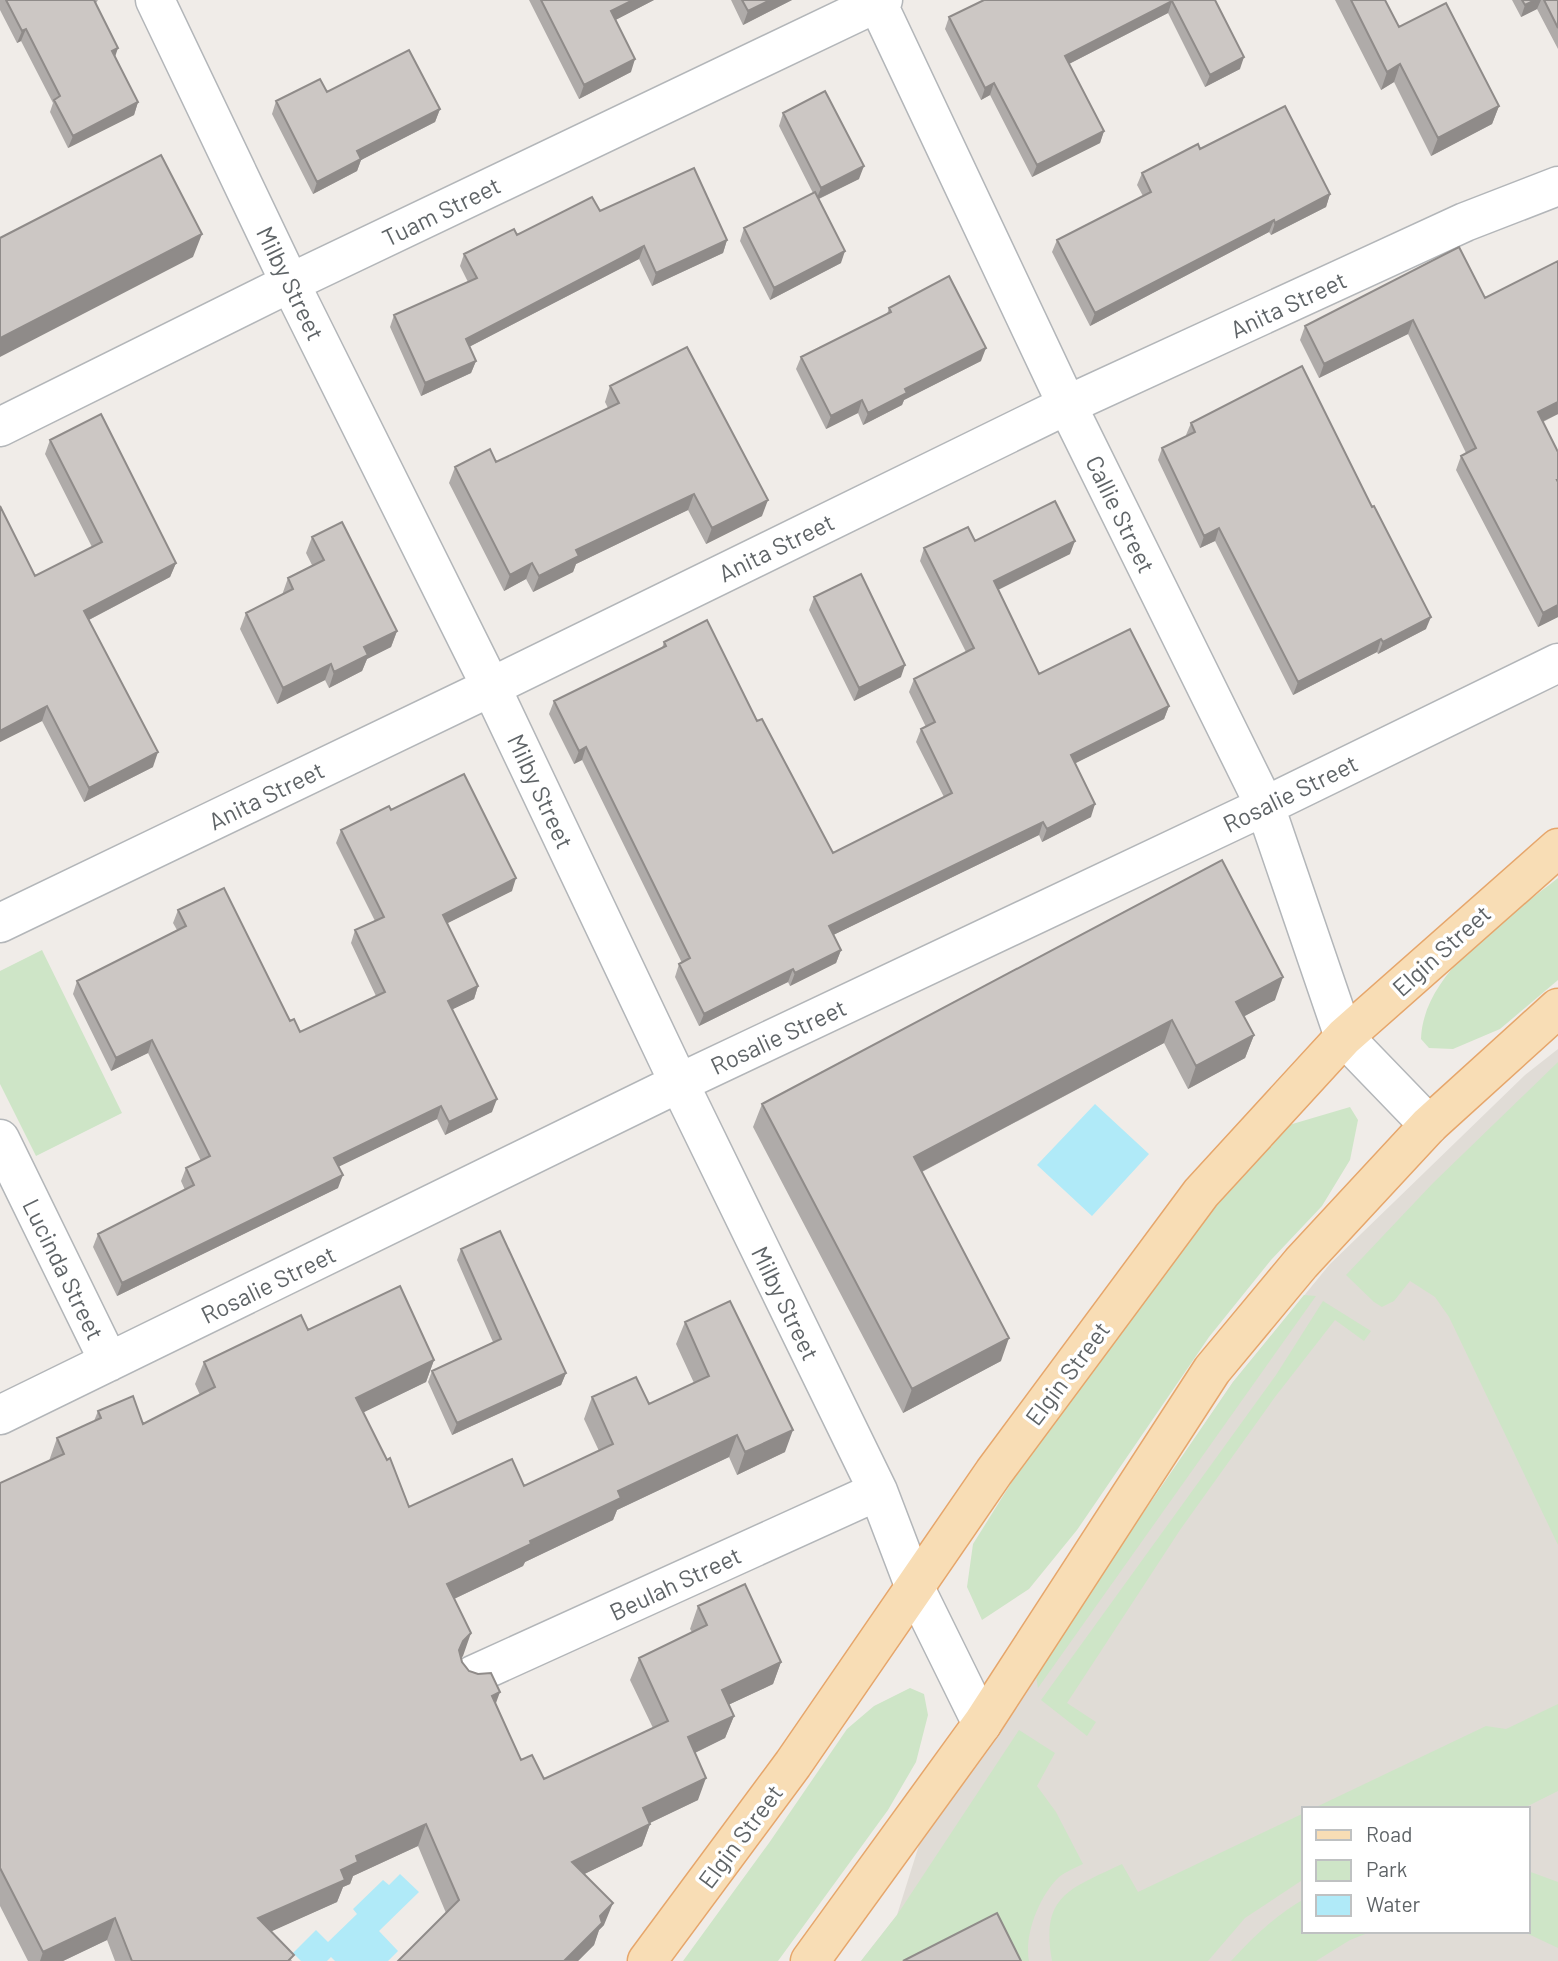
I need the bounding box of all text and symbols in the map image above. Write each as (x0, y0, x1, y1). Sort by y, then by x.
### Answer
street label: Tuam Street (377, 170, 505, 252)
street label: Milby Street (251, 221, 331, 345)
street label: Anita Street (1225, 264, 1351, 344)
street label: Callie Street (1080, 451, 1162, 577)
street label: Anita Street (713, 507, 839, 587)
street label: Milby Street (502, 729, 580, 853)
street label: Rosalie Street (1218, 748, 1362, 838)
street label: Anita Street (203, 755, 329, 835)
street label: Elgin Street (1386, 898, 1496, 1002)
street label: Rosalie Street (706, 992, 850, 1080)
street label: Lucinda Street (17, 1194, 111, 1344)
street label: Rosalie Street (196, 1239, 340, 1329)
street label: Milby Street (746, 1241, 826, 1365)
street label: Elgin Street (1019, 1315, 1115, 1431)
street label: Beulah Street (605, 1540, 745, 1626)
street label: Elgin Street (692, 1778, 788, 1894)
legend (1302, 1807, 1530, 1933)
text: Road (1366, 1821, 1412, 1846)
text: Park (1366, 1856, 1407, 1881)
text: Water (1366, 1891, 1421, 1916)

